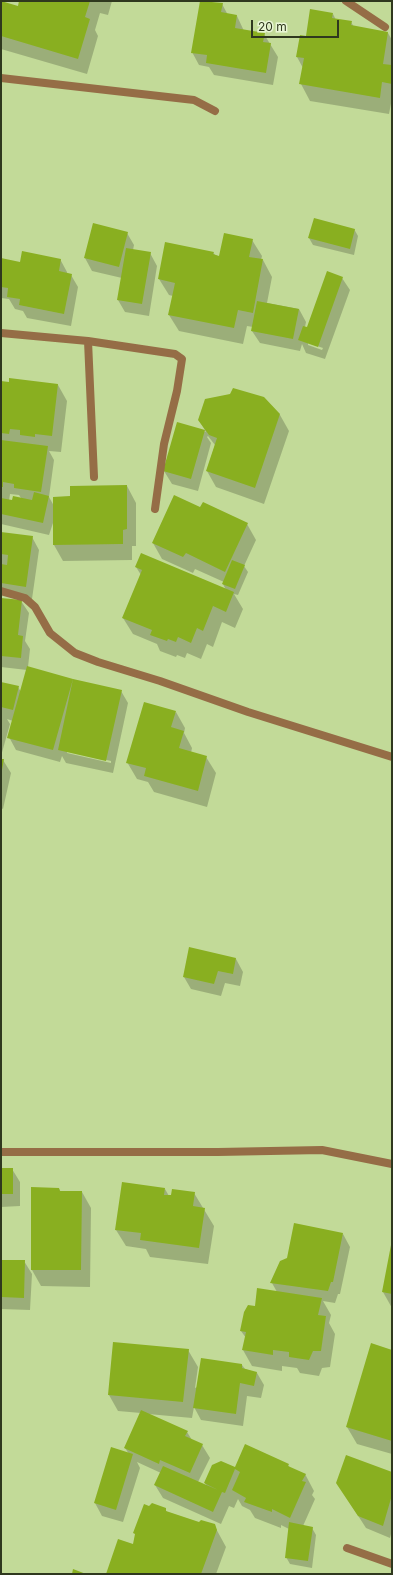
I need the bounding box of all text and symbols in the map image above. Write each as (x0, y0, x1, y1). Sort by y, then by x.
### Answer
scale bar (253, 12, 341, 38)
text: 20 m (258, 19, 287, 34)

